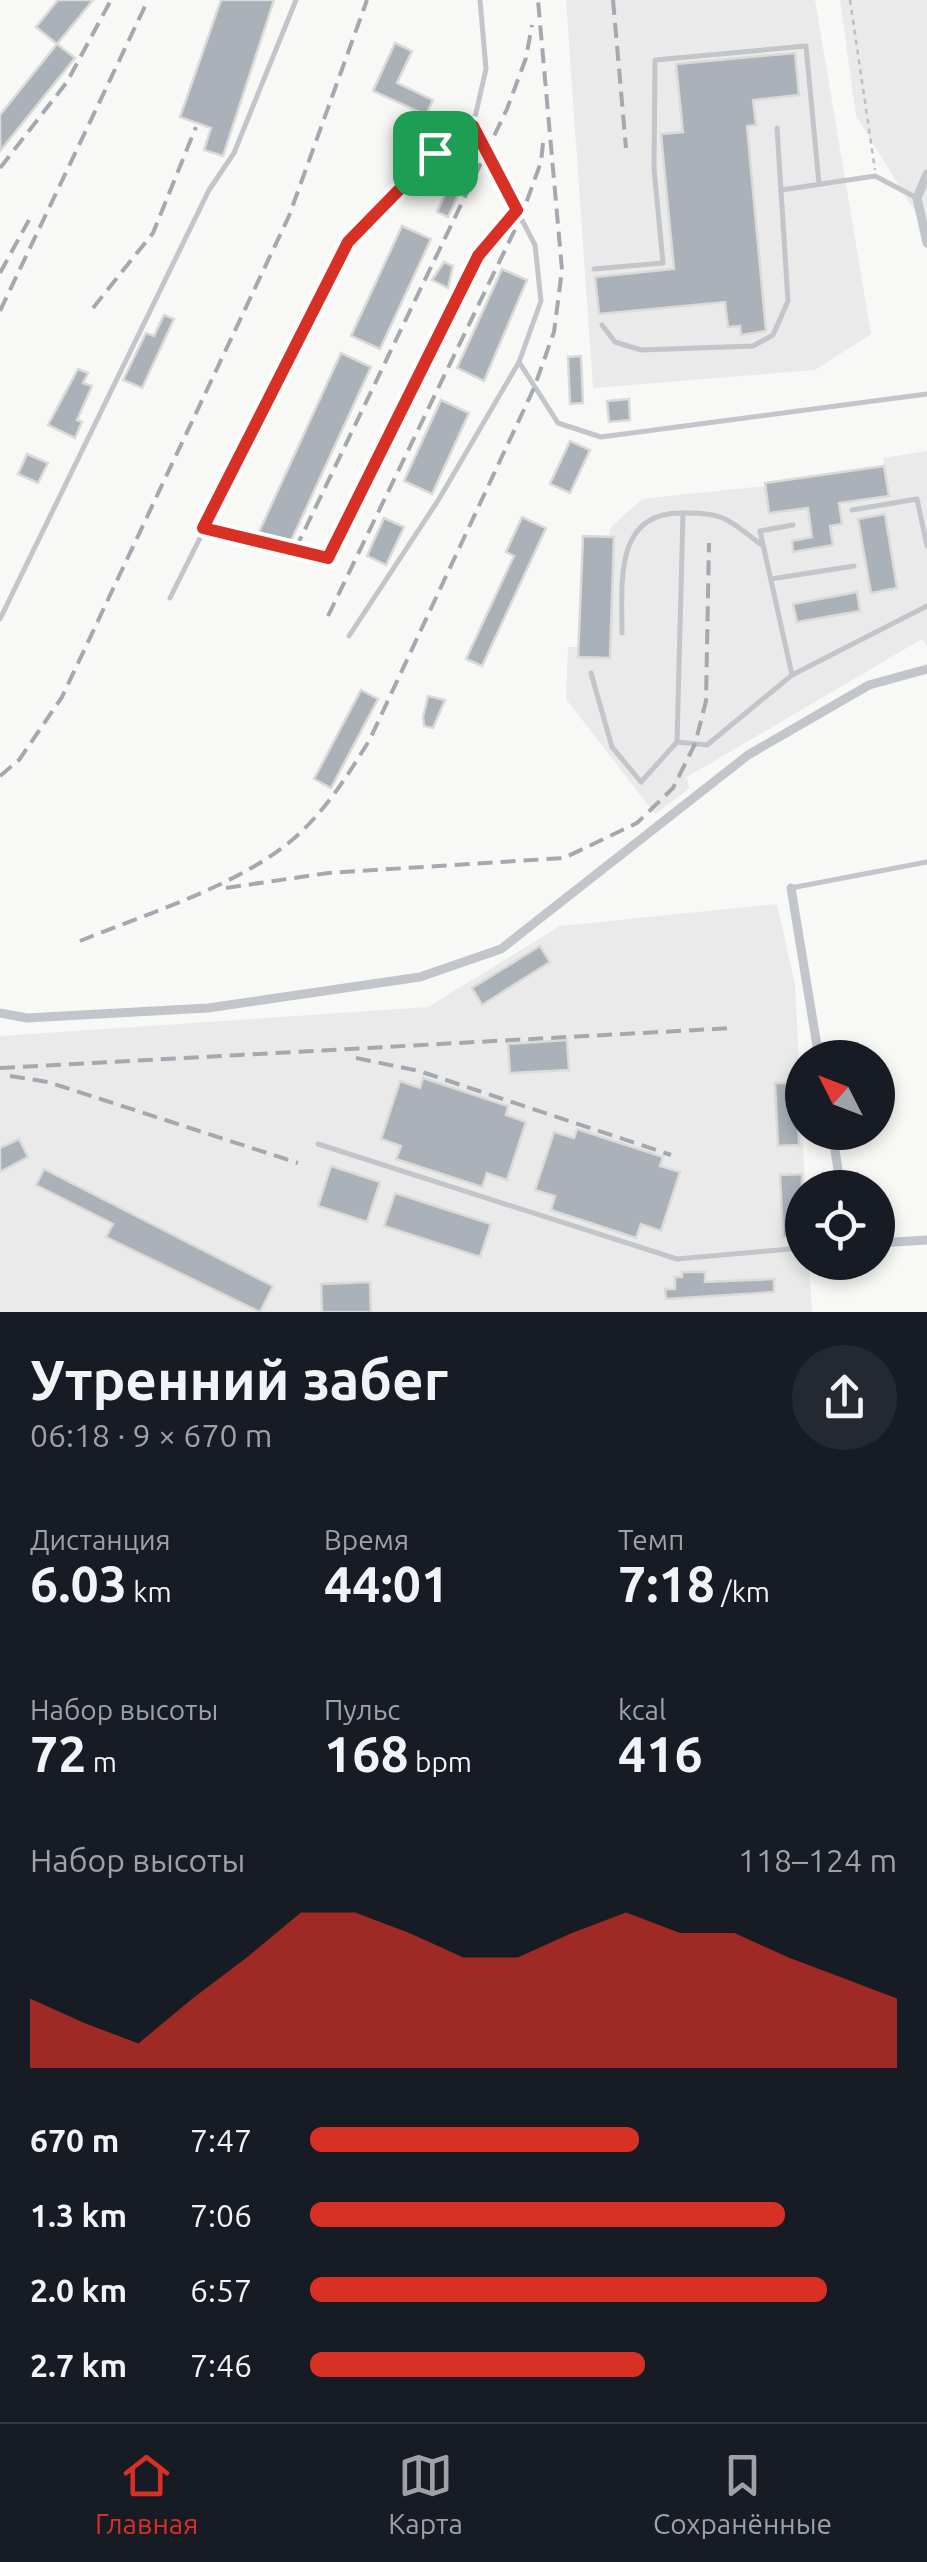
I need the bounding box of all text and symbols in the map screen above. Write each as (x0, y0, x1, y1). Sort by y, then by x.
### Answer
pin (393, 111, 478, 196)
icon: arrive (408, 126, 463, 181)
north arrow (785, 1040, 895, 1150)
map controls (785, 1040, 895, 1280)
button: locate (785, 1170, 895, 1280)
button: share (792, 1345, 897, 1450)
text: Утренний забег (30, 1349, 448, 1410)
text: 06:18 · 9 × 670 m (30, 1417, 272, 1453)
text: Дистанция (30, 1524, 171, 1555)
text: Время (324, 1524, 409, 1555)
text: Темп (618, 1524, 684, 1555)
text: 6.03 (30, 1555, 127, 1611)
text: 44:01 (324, 1555, 449, 1611)
text: 7:18 (618, 1555, 715, 1611)
text: km (127, 1576, 172, 1607)
text: /km (715, 1576, 770, 1607)
text: Набор высоты (30, 1694, 218, 1725)
text: Пульс (324, 1694, 400, 1725)
text: kcal (618, 1694, 666, 1725)
text: 72 (30, 1725, 86, 1781)
text: 168 (324, 1725, 409, 1781)
text: 416 (618, 1725, 703, 1781)
text: m (86, 1746, 117, 1777)
text: bpm (409, 1746, 472, 1777)
text: Набор высоты (30, 1842, 245, 1878)
text: 118–124 m (738, 1842, 897, 1878)
text: 670 m (30, 2122, 119, 2158)
text: 7:47 (190, 2122, 252, 2158)
text: 1.3 km (30, 2197, 127, 2233)
text: 7:06 (190, 2197, 252, 2233)
text: 2.0 km (30, 2272, 127, 2308)
text: 6:57 (190, 2272, 252, 2308)
text: 2.7 km (30, 2347, 127, 2383)
text: 7:46 (190, 2347, 252, 2383)
tab: Главная (95, 2448, 198, 2539)
tab: Карта (388, 2448, 463, 2539)
tab: Сохранённые (653, 2448, 832, 2539)

